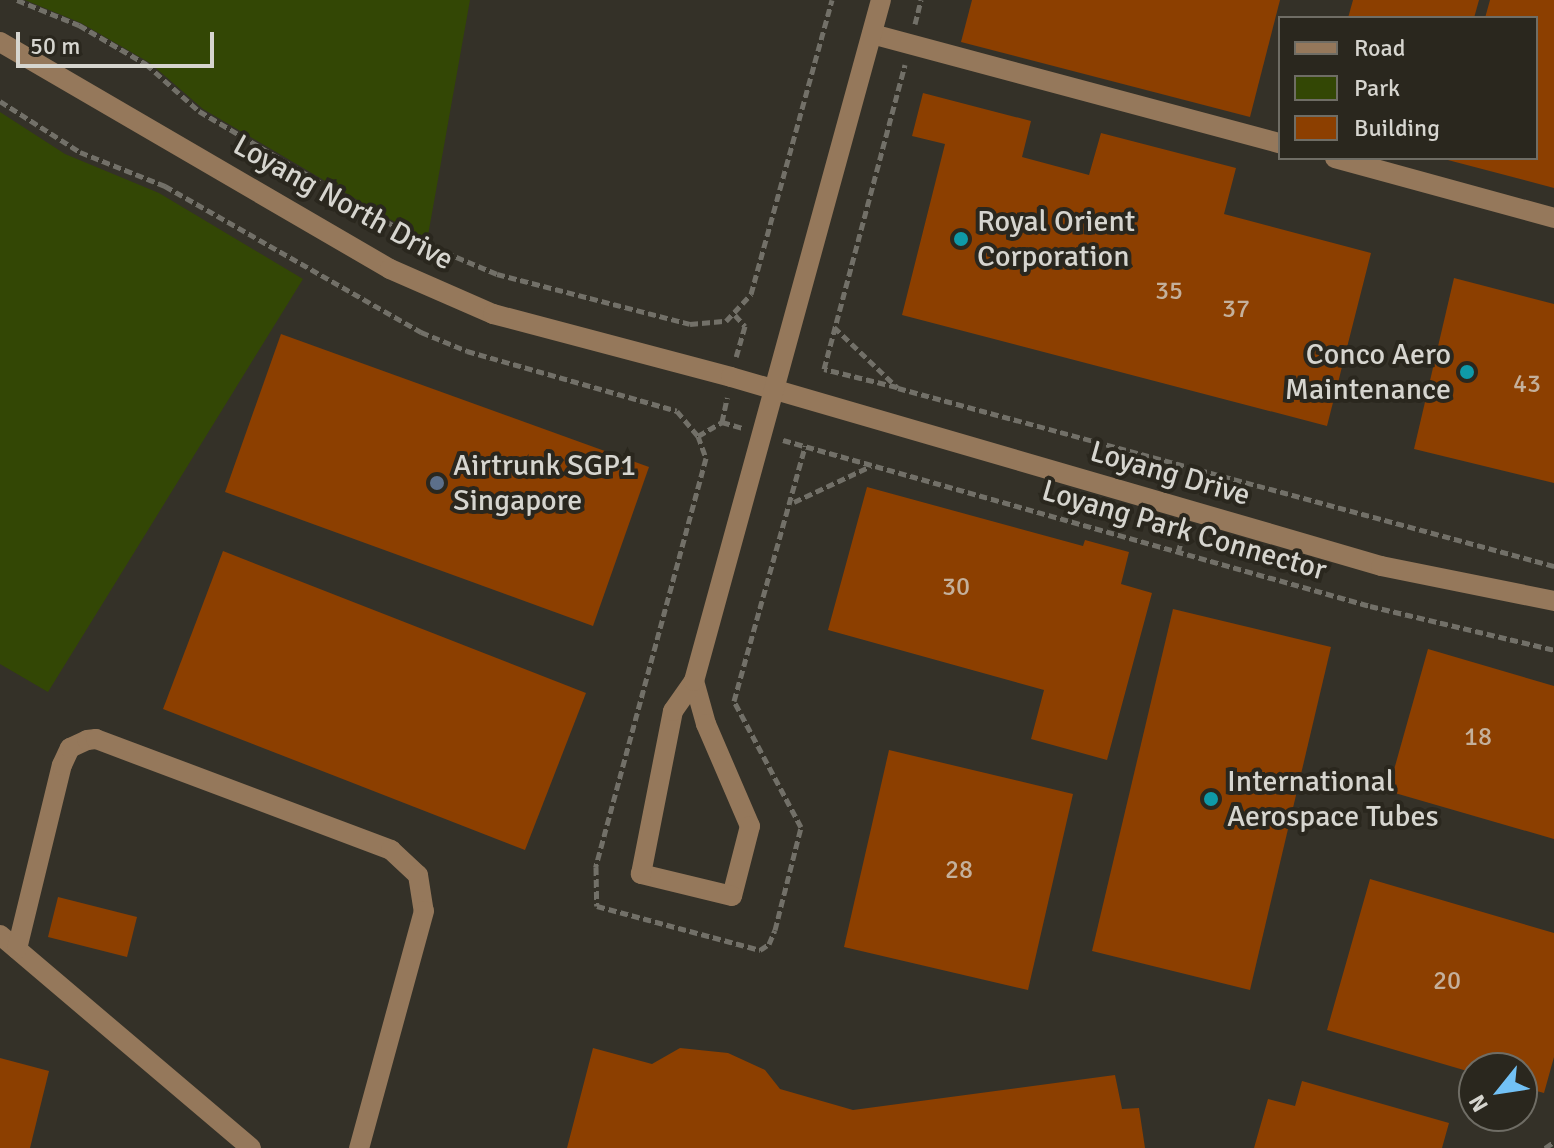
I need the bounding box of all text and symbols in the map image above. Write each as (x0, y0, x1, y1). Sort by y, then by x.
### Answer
scale bar (20, 16, 218, 66)
legend (1278, 16, 1538, 160)
text: 50 m (30, 31, 80, 61)
text: Road (1354, 33, 1405, 63)
text: Park (1354, 73, 1400, 103)
text: Building (1354, 113, 1440, 143)
street label: Loyang North Drive (227, 128, 459, 278)
place label: Royal Orient Corporation (977, 204, 1135, 274)
marker: Royal Orient Corporation (952, 230, 970, 248)
house number: 35 (1155, 276, 1183, 308)
house number: 37 (1222, 294, 1250, 326)
place label: Conco Aero Maintenance (1285, 337, 1451, 408)
marker: Conco Aero Maintenance (1458, 363, 1476, 381)
house number: 43 (1513, 369, 1541, 401)
street label: Loyang Drive (1086, 434, 1254, 514)
place label: Airtrunk SGP1 Singapore (453, 448, 636, 518)
street label: Loyang Park Connector (1038, 473, 1330, 589)
marker: Airtrunk SGP1 Singapore (428, 474, 446, 492)
house number: 30 (942, 572, 970, 604)
house number: 18 (1464, 722, 1492, 754)
place label: International Aerospace Tubes (1227, 764, 1439, 834)
marker: International Aerospace Tubes (1202, 790, 1220, 808)
house number: 28 (945, 855, 973, 887)
house number: 20 (1433, 966, 1461, 998)
north arrow (1458, 1052, 1538, 1132)
text: N (1463, 1090, 1494, 1117)

